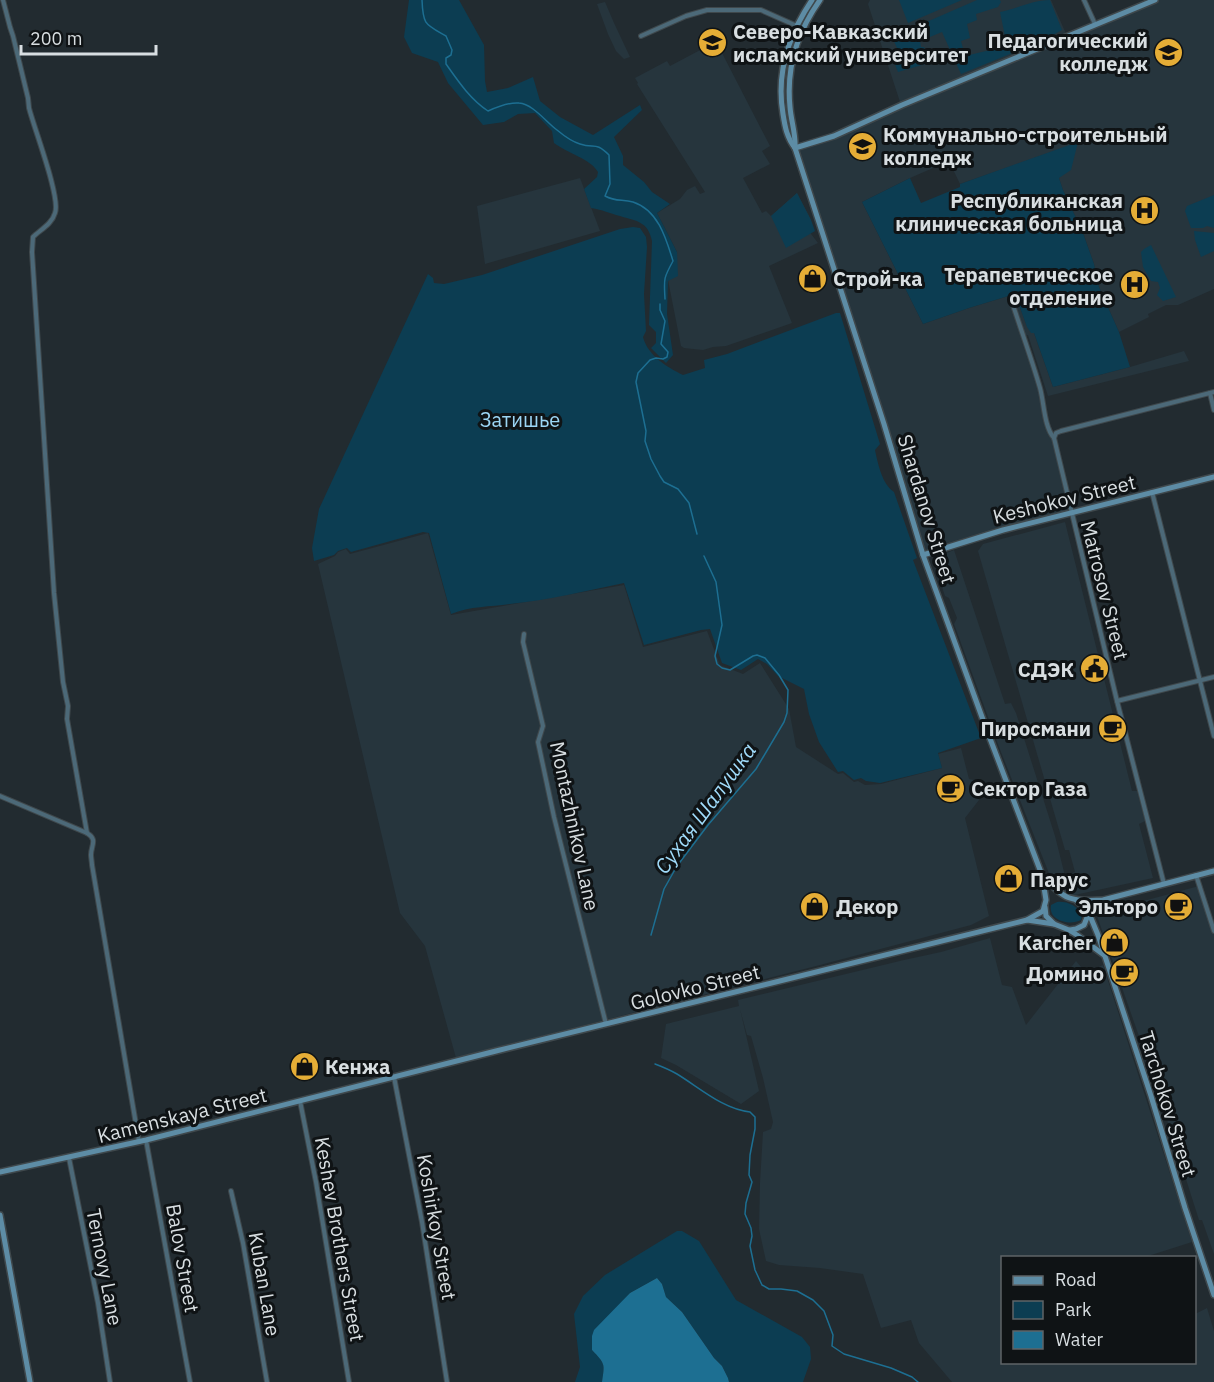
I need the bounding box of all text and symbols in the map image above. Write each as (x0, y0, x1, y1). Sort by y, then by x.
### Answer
scale bar (21, 18, 156, 56)
place label: Северо-Кавказский исламский университет (733, 18, 969, 68)
school or university icon: Северо-Кавказский исламский университет (696, 26, 728, 58)
text: 200 m (30, 27, 82, 50)
place label: Педагогический колледж (987, 27, 1148, 77)
school or university icon: Педагогический колледж (1153, 36, 1185, 68)
place label: Коммунально-строительный колледж (883, 121, 1167, 171)
school or university icon: Коммунально-строительный колледж (846, 130, 878, 162)
place label: Республиканская клиническая больница (895, 187, 1123, 237)
hospital icon: Республиканская клиническая больница (1128, 195, 1160, 227)
place label: Терапевтическое отделение (944, 261, 1113, 311)
shop icon: Строй-ка (796, 262, 828, 294)
place label: Строй-ка (833, 265, 923, 292)
hospital icon: Терапевтическое отделение (1118, 269, 1150, 301)
park label: Затишье (480, 406, 560, 433)
street label: Shardanov Street (891, 431, 963, 587)
street label: Keshokov Street (990, 468, 1138, 530)
street label: Matrosov Street (1075, 518, 1135, 662)
public building icon: СДЭК (1079, 653, 1111, 685)
place label: СДЭК (1018, 656, 1074, 683)
cafe icon: Пиросмани (1096, 712, 1128, 744)
place label: Пиросмани (980, 715, 1091, 742)
water label: Сухая Шалушка (648, 737, 762, 879)
street label: Montazhnikov Lane (544, 739, 606, 913)
cafe icon: Сектор Газа (934, 772, 966, 804)
place label: Сектор Газа (971, 775, 1087, 802)
shop icon: Парус (993, 863, 1025, 895)
place label: Парус (1030, 866, 1088, 893)
shop icon: Декор (799, 890, 831, 922)
cafe icon: Эльторо (1163, 890, 1195, 922)
place label: Декор (836, 893, 898, 920)
place label: Эльторо (1078, 893, 1158, 920)
shop icon: Kаrcher (1098, 926, 1130, 958)
place label: Kаrcher (1018, 929, 1093, 956)
cafe icon: Домино (1109, 957, 1141, 989)
street label: Golovko Street (627, 958, 763, 1016)
place label: Домино (1026, 960, 1104, 987)
street label: Tarchokov Street (1133, 1028, 1203, 1180)
shop icon: Кенжа (288, 1050, 320, 1082)
place label: Кенжа (325, 1053, 390, 1080)
street label: Kamenskaya Street (95, 1081, 269, 1149)
street label: Keshev Brothers Street (309, 1135, 371, 1343)
street label: Koshirkoy Street (411, 1152, 463, 1302)
street label: Balov Street (160, 1202, 206, 1314)
street label: Ternovy Lane (80, 1206, 130, 1328)
street label: Kuban Lane (243, 1230, 287, 1338)
legend (1001, 1256, 1196, 1364)
text: Road (1055, 1268, 1096, 1291)
text: Park (1055, 1298, 1092, 1321)
text: Water (1055, 1328, 1104, 1351)

